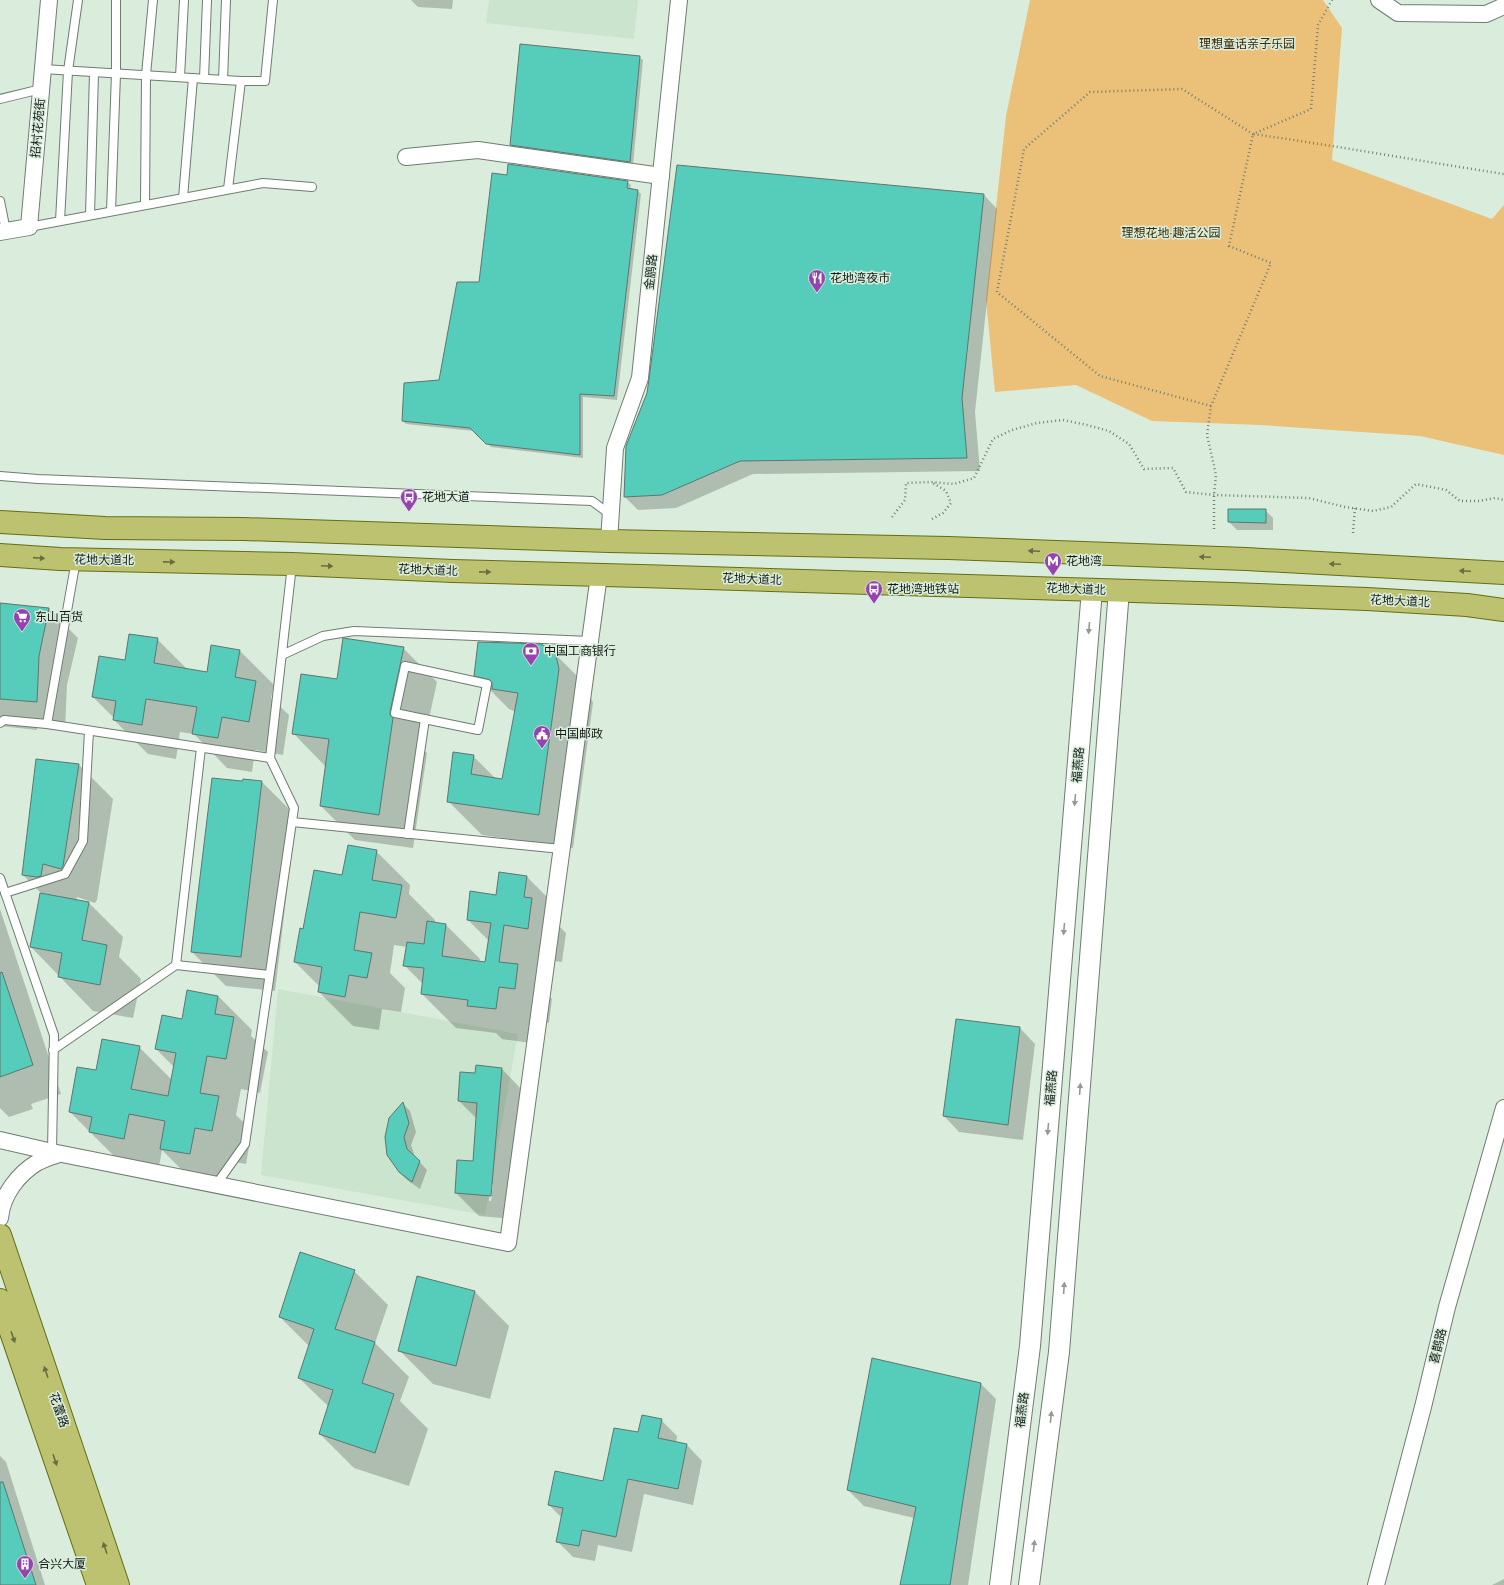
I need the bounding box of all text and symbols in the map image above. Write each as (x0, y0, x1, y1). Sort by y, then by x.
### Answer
park label: 理想童话亲子乐园 (1199, 36, 1295, 50)
street label: 招村花苑街 (27, 97, 47, 158)
park label: 理想花地·趣活公园 (1122, 225, 1220, 239)
street label: 金鹏路 (641, 253, 659, 291)
restaurant icon: 花地湾夜市 (807, 268, 827, 293)
place label: 花地湾夜市 (830, 270, 890, 284)
bus stop icon: 花地大道 (399, 487, 419, 512)
place label: 花地大道 (422, 489, 470, 503)
one-way arrow (1028, 548, 1040, 555)
street label: 花地大道北 (74, 551, 134, 567)
metro station icon: 花地湾 (1043, 551, 1063, 576)
place label: 花地湾 (1066, 553, 1102, 567)
one-way arrow (33, 554, 45, 561)
one-way arrow (1198, 554, 1211, 560)
one-way arrow (163, 559, 176, 565)
one-way arrow (1329, 560, 1341, 567)
street label: 花地大道北 (398, 561, 458, 577)
one-way arrow (321, 562, 333, 569)
one-way arrow (1459, 567, 1471, 574)
one-way arrow (479, 569, 492, 575)
street label: 花地大道北 (722, 570, 782, 586)
bus stop icon: 花地湾地铁站 (864, 579, 884, 604)
street label: 花地大道北 (1046, 580, 1106, 596)
place label: 花地湾地铁站 (887, 581, 959, 595)
street label: 花地大道北 (1370, 591, 1430, 609)
supermarket icon: 东山百货 (12, 607, 32, 632)
place label: 东山百货 (35, 609, 83, 623)
one-way arrow (1085, 622, 1092, 634)
bank icon: 中国工商银行 (521, 641, 541, 666)
place label: 中国工商银行 (544, 643, 616, 657)
public building icon: 中国邮政 (532, 724, 552, 749)
place label: 中国邮政 (555, 726, 603, 740)
street label: 福燕路 (1068, 746, 1086, 783)
one-way arrow (1071, 794, 1078, 806)
one-way arrow (1061, 923, 1068, 935)
street label: 福燕路 (1041, 1069, 1059, 1106)
one-way arrow (1077, 1083, 1083, 1095)
one-way arrow (1045, 1123, 1051, 1135)
one-way arrow (1061, 1282, 1068, 1294)
street label: 喜鹊路 (1426, 1327, 1448, 1365)
one-way arrow (10, 1331, 16, 1343)
one-way arrow (43, 1365, 49, 1377)
street label: 花蕾路 (47, 1390, 72, 1429)
street label: 福燕路 (1012, 1391, 1030, 1429)
one-way arrow (1048, 1411, 1054, 1423)
one-way arrow (52, 1454, 58, 1466)
one-way arrow (1031, 1540, 1037, 1552)
one-way arrow (102, 1542, 108, 1554)
building icon: 合兴大厦 (15, 1554, 35, 1579)
place label: 合兴大厦 (38, 1556, 86, 1570)

